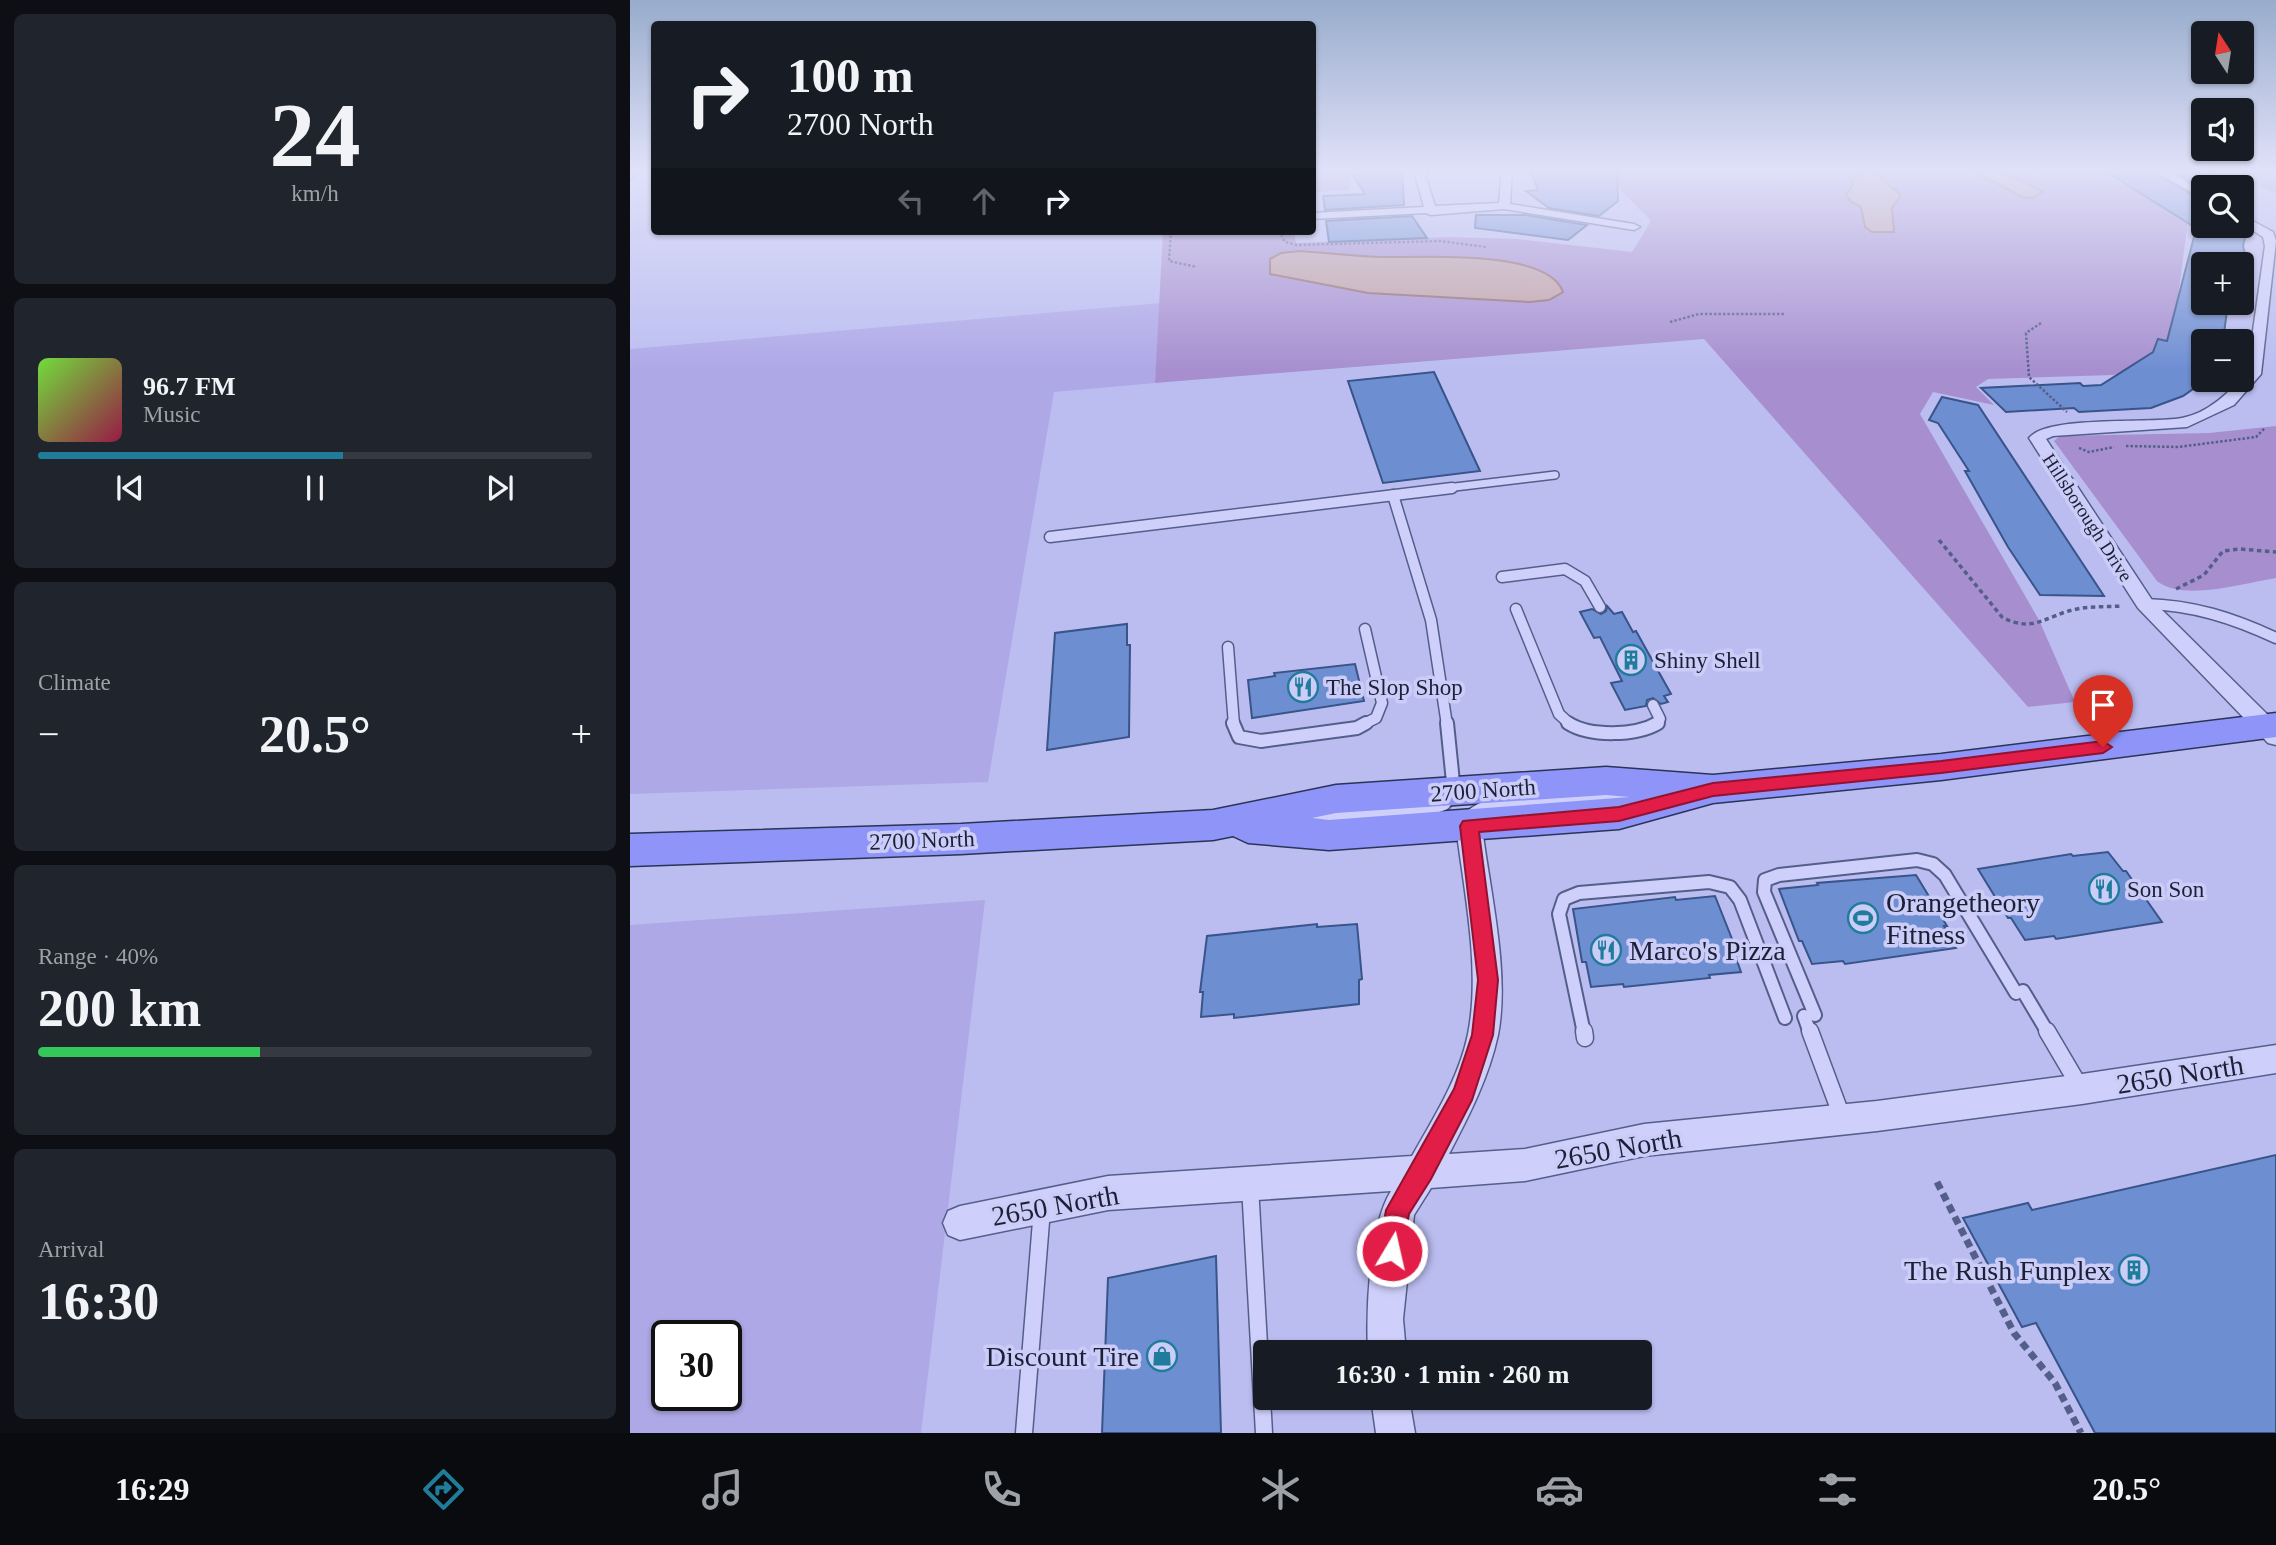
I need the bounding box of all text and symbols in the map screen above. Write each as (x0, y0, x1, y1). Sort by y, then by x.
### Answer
north arrow (2191, 21, 2254, 84)
map controls (2191, 21, 2254, 392)
text: 100 m (787, 48, 914, 103)
icon: right (672, 49, 763, 140)
text: 24 (270, 85, 361, 186)
button: sound (2191, 98, 2254, 161)
text: 2700 North (787, 106, 934, 142)
button: search (2191, 175, 2254, 238)
text: km/h (291, 181, 339, 206)
icon: left (892, 182, 930, 220)
icon: ahead (965, 182, 1003, 220)
icon: right (1038, 182, 1076, 220)
button: + (2191, 252, 2254, 315)
button: − (2191, 329, 2254, 392)
text: 96.7 FM (143, 372, 235, 401)
text: Music (143, 402, 201, 427)
street label: Hillsborough Drive (2038, 449, 2137, 585)
icon: previous (111, 469, 149, 507)
icon: pause (296, 469, 334, 507)
icon: next (481, 469, 519, 507)
building icon: Shiny Shell (1614, 643, 1648, 677)
place label: Shiny Shell (1654, 648, 1761, 673)
text: Climate (38, 670, 111, 695)
restaurant icon: The Slop Shop (1286, 670, 1320, 704)
place label: The Slop Shop (1326, 675, 1463, 700)
pin (2073, 675, 2133, 747)
icon: arrive (2084, 686, 2122, 724)
text: 20.5° (259, 706, 371, 763)
text: − (38, 713, 59, 755)
text: + (571, 713, 592, 755)
street label: 2700 North (1430, 774, 1537, 807)
street label: 2700 North (869, 826, 976, 855)
restaurant icon: Son Son (2087, 872, 2121, 906)
place label: Son Son (2127, 877, 2205, 902)
place label: Orangetheory Fitness (1886, 887, 2040, 950)
sports icon: Orangetheory Fitness (1846, 901, 1880, 935)
restaurant icon: Marco's Pizza (1589, 933, 1623, 967)
place label: Marco's Pizza (1629, 935, 1786, 966)
text: Range · 40% (38, 944, 158, 969)
text: 200 km (38, 980, 201, 1037)
street label: 2650 North (2114, 1049, 2246, 1100)
street label: 2650 North (1552, 1122, 1684, 1175)
street label: 2650 North (989, 1179, 1121, 1232)
position arrow (1355, 1214, 1429, 1288)
text: Arrival (38, 1237, 104, 1262)
building icon: The Rush Funplex (2117, 1253, 2151, 1287)
place label: The Rush Funplex (1904, 1255, 2111, 1286)
text: 16:30 (38, 1273, 159, 1330)
speed limit sign: 30 (651, 1320, 742, 1411)
shop icon: Discount Tire (1145, 1339, 1179, 1373)
place label: Discount Tire (986, 1341, 1139, 1372)
text: 16:30 · 1 min · 260 m (1336, 1360, 1570, 1389)
icon: directions (419, 1465, 468, 1514)
icon: music (698, 1465, 747, 1514)
icon: phone (977, 1465, 1026, 1514)
icon: climate (1256, 1465, 1305, 1514)
icon: car (1535, 1465, 1584, 1514)
icon: filters (1813, 1465, 1862, 1514)
text: 16:29 (115, 1471, 190, 1507)
text: 20.5° (2092, 1471, 2161, 1507)

